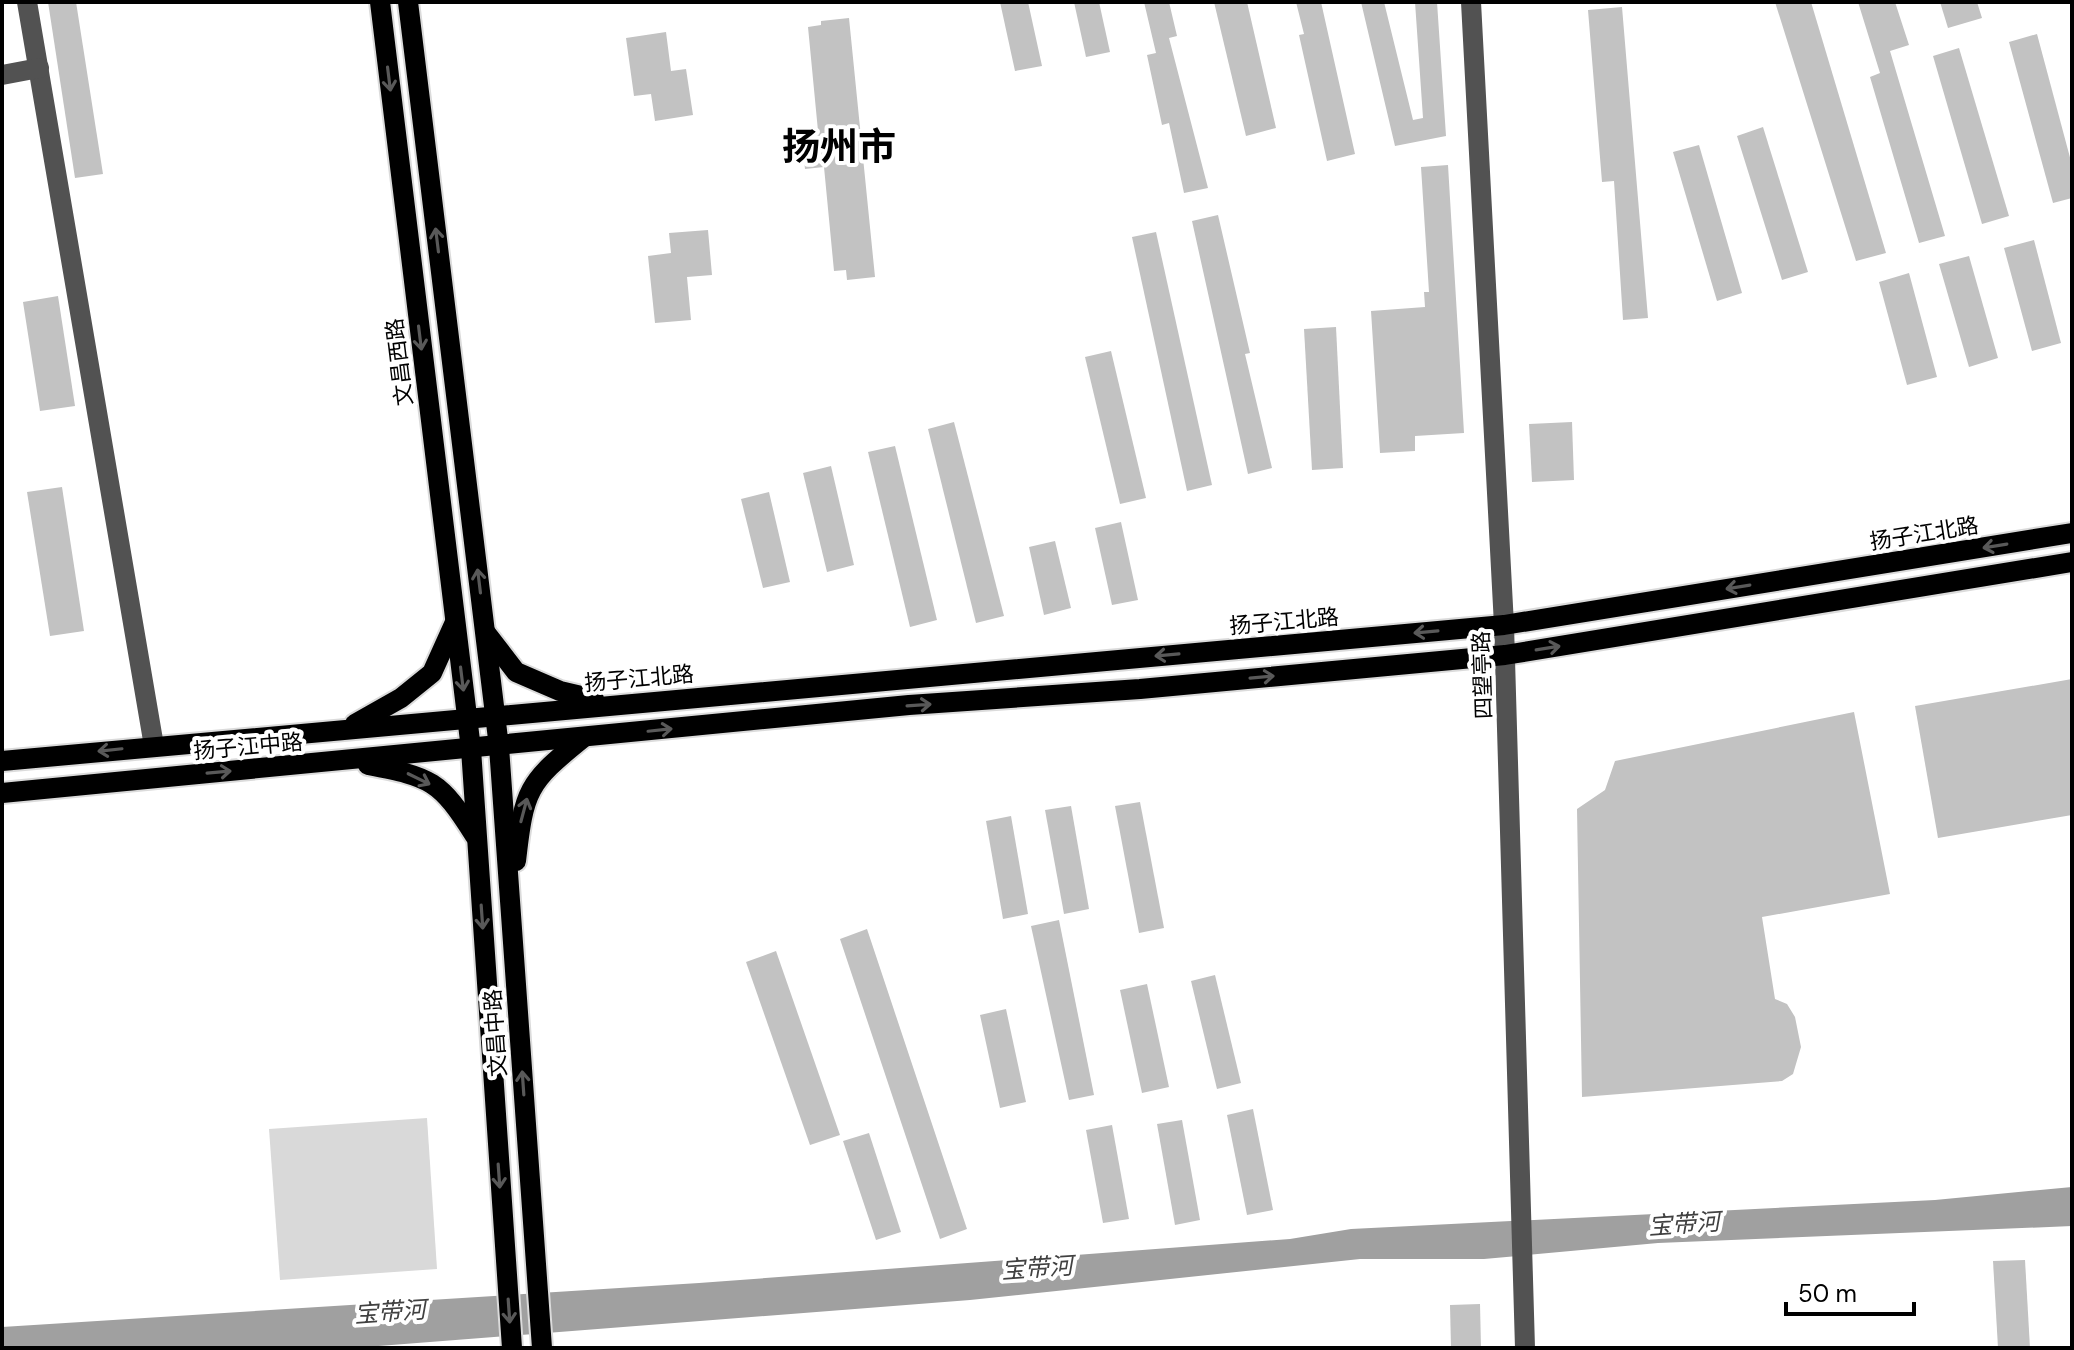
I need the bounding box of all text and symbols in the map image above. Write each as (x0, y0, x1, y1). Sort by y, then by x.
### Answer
one-way arrow (382, 66, 397, 92)
district label: 扬州市 (782, 122, 896, 172)
one-way arrow (429, 228, 444, 253)
street label: 文昌西路 (380, 316, 419, 407)
one-way arrow (413, 324, 428, 350)
street label: 扬子江北路 (1867, 511, 1981, 556)
one-way arrow (1983, 539, 2008, 554)
one-way arrow (471, 569, 486, 594)
one-way arrow (1726, 580, 1752, 595)
street label: 扬子江北路 (1228, 602, 1340, 641)
one-way arrow (1413, 625, 1440, 640)
street label: 四望亭路 (1466, 630, 1499, 719)
one-way arrow (1535, 640, 1560, 655)
one-way arrow (1154, 648, 1181, 663)
street label: 扬子江北路 (583, 659, 695, 698)
one-way arrow (454, 665, 469, 692)
one-way arrow (1248, 670, 1275, 685)
one-way arrow (905, 697, 932, 712)
one-way arrow (646, 723, 673, 738)
street label: 扬子江中路 (192, 727, 304, 766)
one-way arrow (97, 743, 124, 758)
one-way arrow (205, 765, 232, 780)
one-way arrow (407, 772, 431, 787)
one-way arrow (518, 798, 533, 824)
one-way arrow (475, 903, 490, 930)
street label: 文昌中路 (478, 988, 513, 1078)
one-way arrow (515, 1071, 530, 1097)
one-way arrow (492, 1162, 507, 1189)
water label: 宝带河 (1647, 1205, 1725, 1241)
water label: 宝带河 (1000, 1249, 1078, 1285)
scale bar (1786, 1266, 1914, 1316)
text: 50 m (1798, 1278, 1857, 1309)
water label: 宝带河 (353, 1293, 431, 1329)
one-way arrow (502, 1297, 517, 1324)

